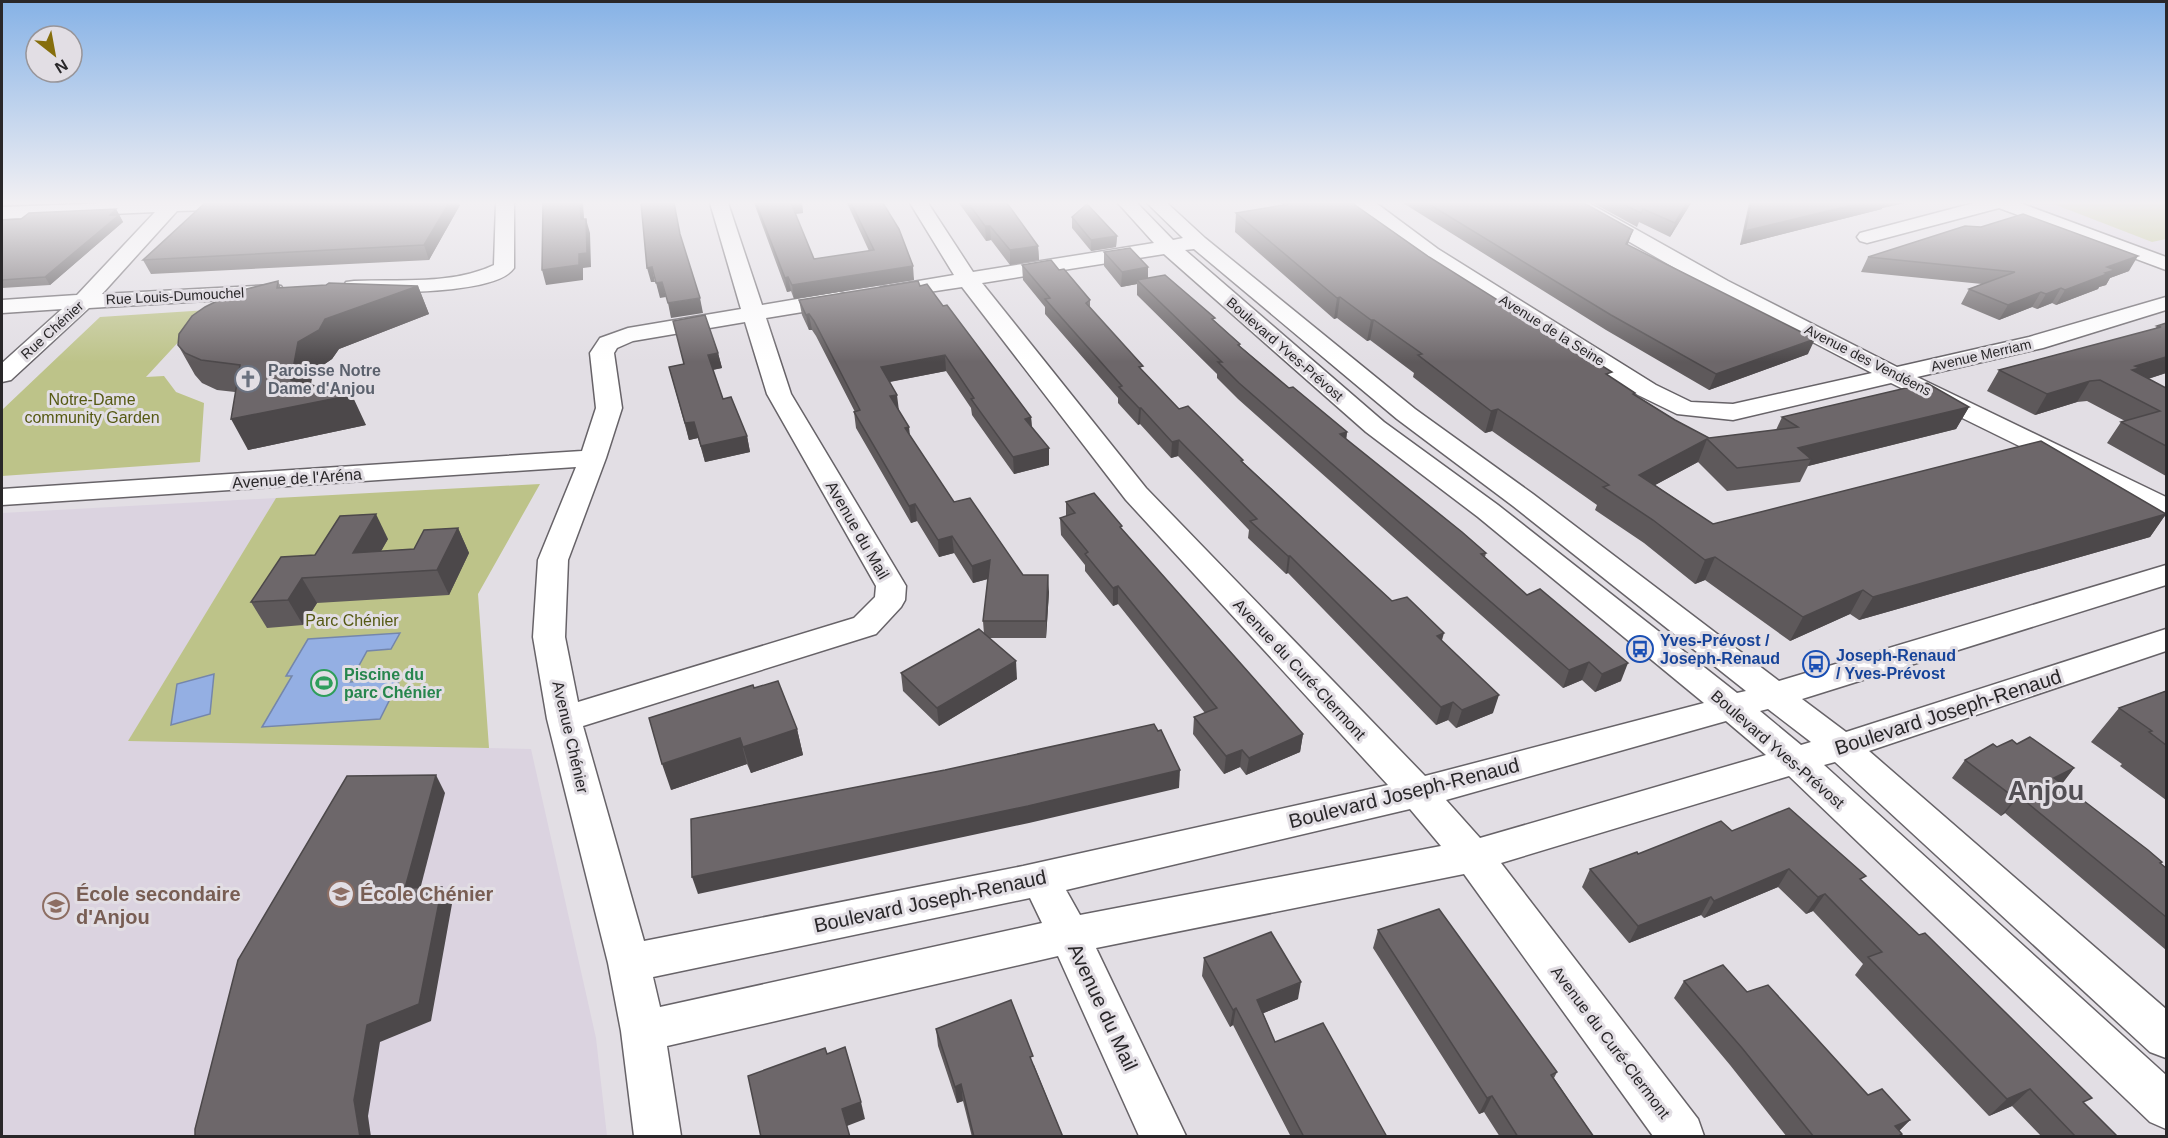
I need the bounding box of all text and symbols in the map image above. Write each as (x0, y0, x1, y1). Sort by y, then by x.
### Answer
north arrow (24, 24, 84, 84)
text: N (52, 56, 71, 77)
street label: Rue Louis-Dumouchel (105, 284, 245, 308)
street label: Avenue de la Seine (1496, 291, 1608, 369)
street label: Boulevard Yves-Prévost (1223, 294, 1347, 404)
street label: Rue Chénier (17, 298, 87, 362)
street label: Avenue des Vendéens (1802, 321, 1934, 399)
street label: Avenue Merriam (1929, 336, 2033, 374)
place label: Paroisse Notre Dame d'Anjou (268, 362, 381, 397)
church icon: Paroisse Notre Dame d'Anjou (233, 364, 263, 394)
park label: Notre-Dame community Garden (24, 391, 160, 426)
street label: Avenue de l'Aréna (232, 465, 363, 492)
street label: Avenue du Mail (823, 478, 892, 582)
street label: Avenue du Curé-Clermont (1230, 596, 1370, 743)
park label: Parc Chénier (305, 612, 399, 629)
place label: Yves-Prévost / Joseph-Renaud (1660, 632, 1780, 667)
bus stop icon: Yves-Prévost / Joseph-Renaud (1625, 634, 1655, 664)
place label: Joseph-Renaud / Yves-Prévost (1836, 647, 1956, 682)
bus stop icon: Joseph-Renaud / Yves-Prévost (1801, 649, 1831, 679)
street label: Boulevard Joseph-Renaud (1832, 665, 2064, 759)
place label: Piscine du parc Chénier (344, 666, 442, 701)
sports icon: Piscine du parc Chénier (309, 668, 339, 698)
street label: Avenue Chénier (549, 679, 592, 795)
street label: Boulevard Yves-Prévost (1708, 687, 1848, 812)
street label: Boulevard Joseph-Renaud (1286, 754, 1522, 832)
district label: Anjou (2008, 776, 2084, 806)
street label: Boulevard Joseph-Renaud (812, 866, 1048, 936)
school or university icon: École Chénier (326, 879, 356, 909)
place label: École secondaire d'Anjou (76, 883, 241, 928)
place label: École Chénier (360, 883, 494, 905)
school or university icon: École secondaire d'Anjou (41, 891, 71, 921)
street label: Avenue du Mail (1064, 940, 1142, 1074)
street label: Avenue du Curé-Clermont (1548, 963, 1674, 1122)

